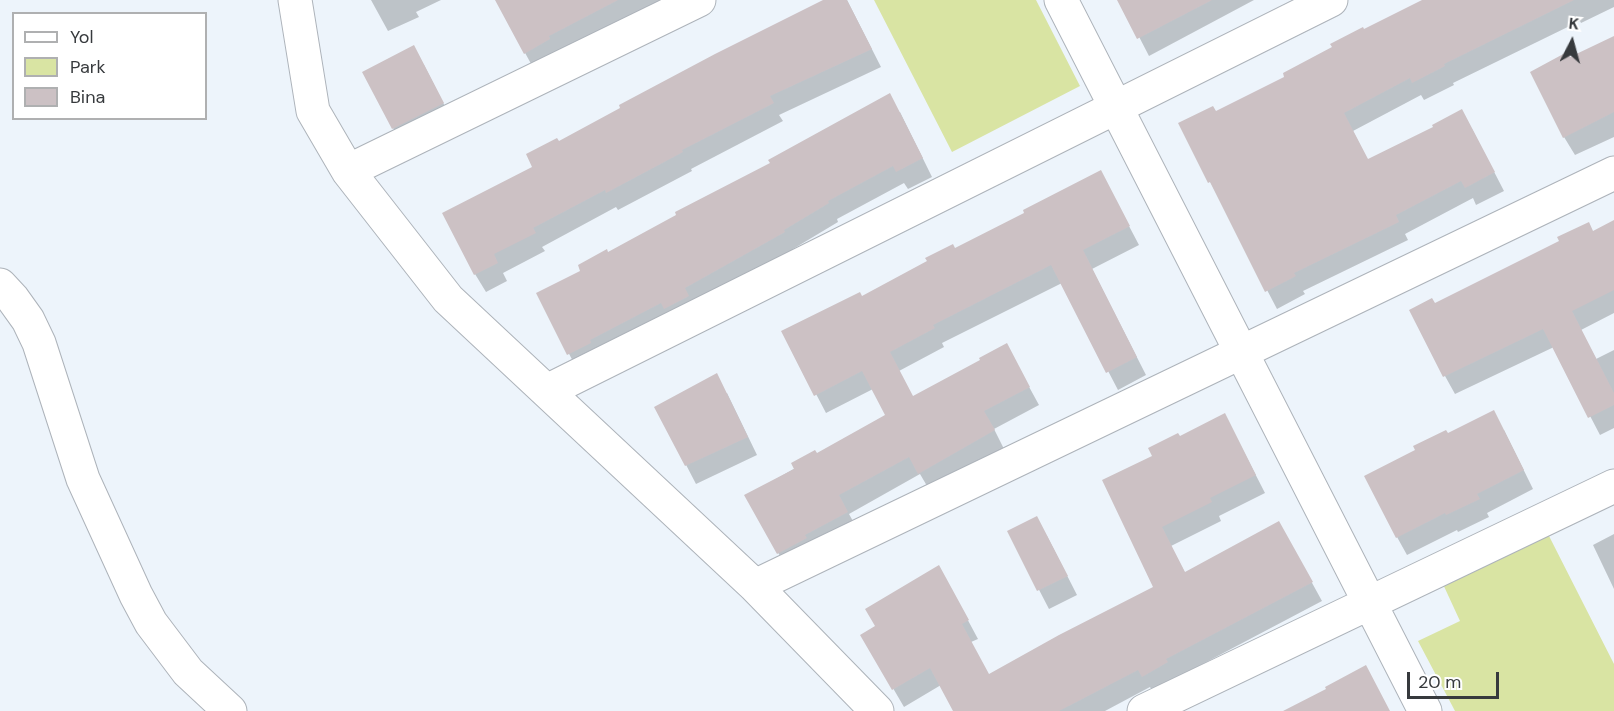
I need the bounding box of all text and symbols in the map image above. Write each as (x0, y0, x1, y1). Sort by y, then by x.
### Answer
legend (12, 12, 207, 120)
north arrow (1542, 12, 1602, 72)
text: K (1568, 13, 1580, 35)
text: Yol (70, 25, 94, 49)
text: Park (70, 55, 106, 79)
text: Bina (70, 85, 105, 109)
scale bar (1410, 660, 1502, 698)
text: 20 m (1418, 670, 1461, 694)

